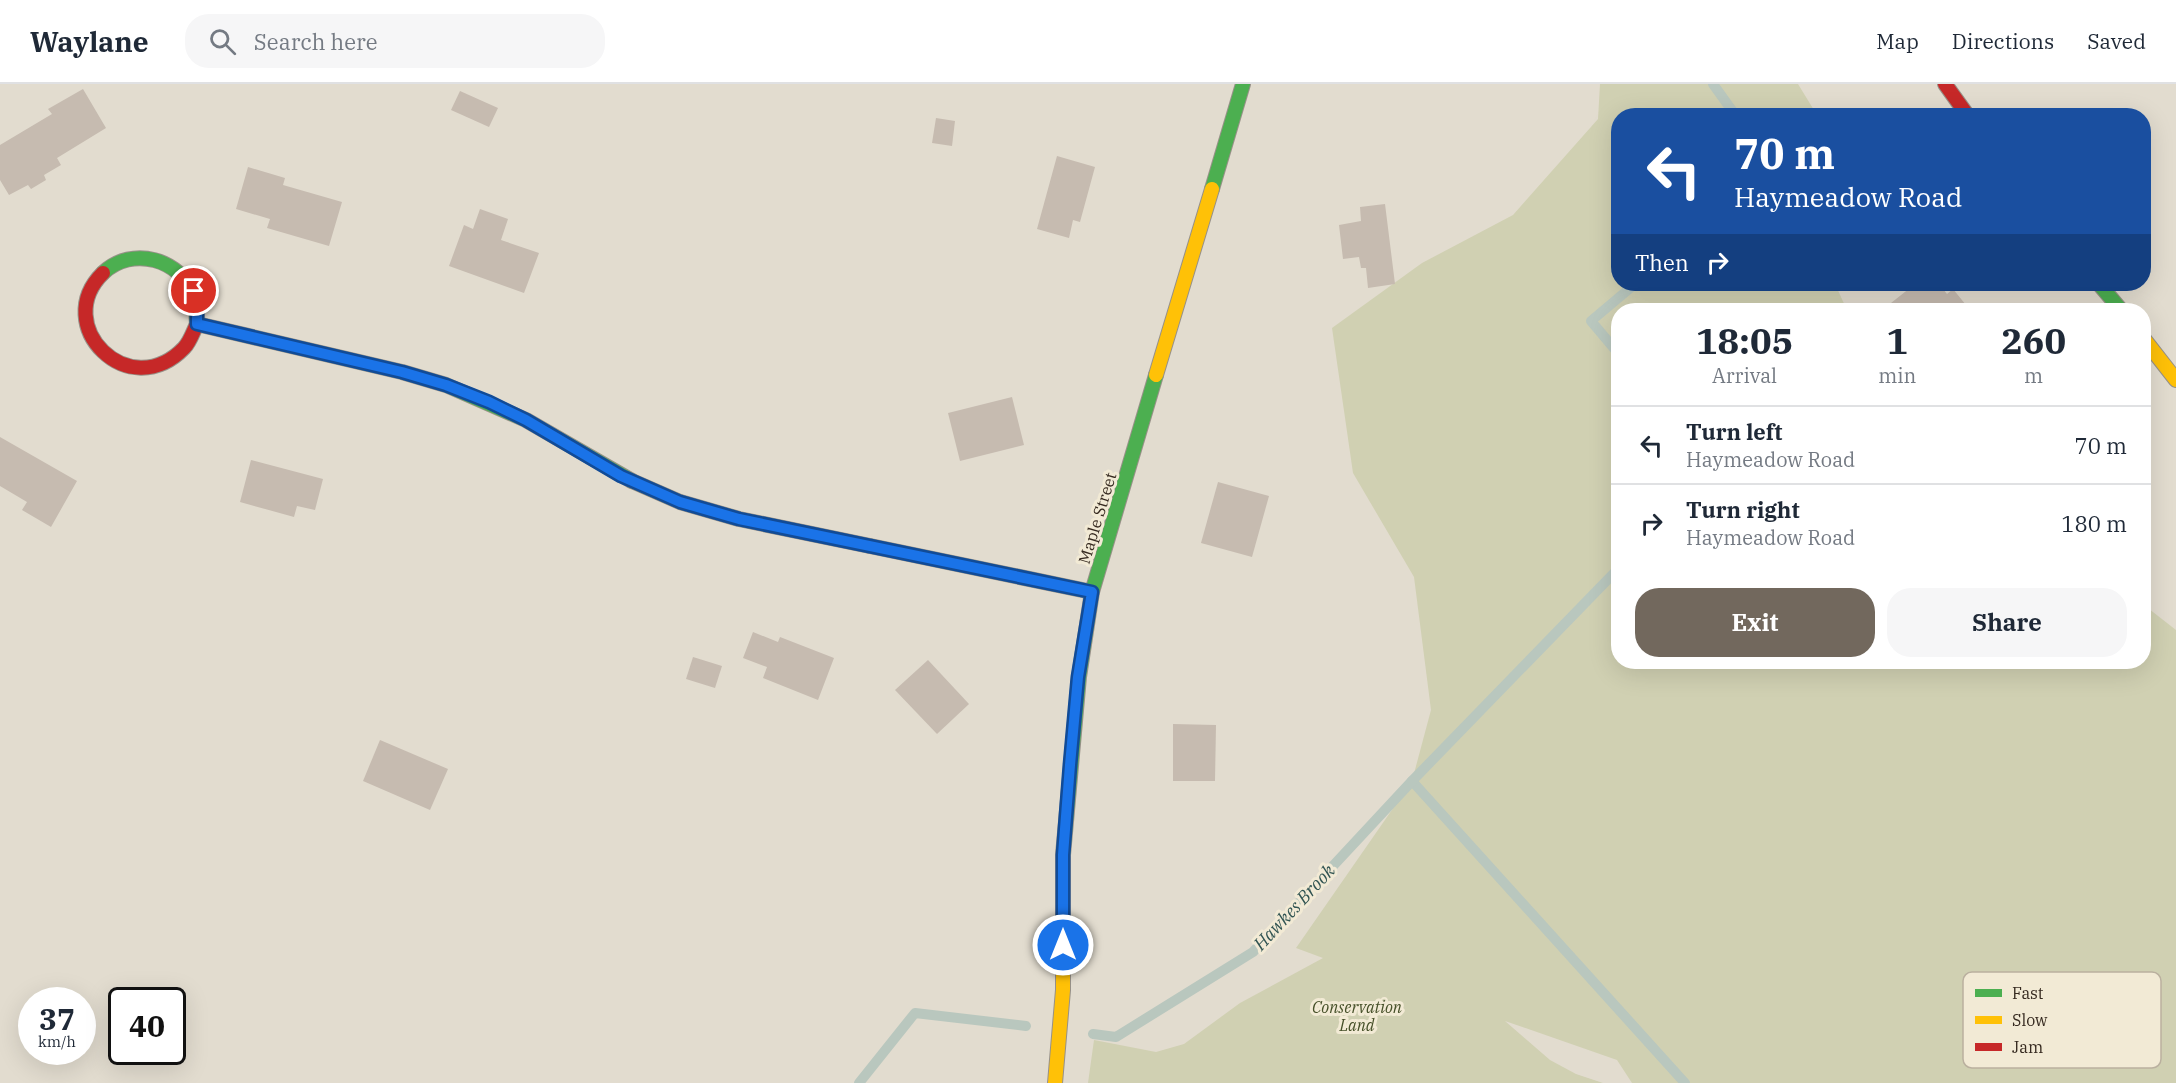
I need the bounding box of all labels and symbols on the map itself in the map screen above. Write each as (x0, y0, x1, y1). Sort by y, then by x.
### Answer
pin (168, 265, 219, 316)
street label: Maple Street (1074, 470, 1120, 566)
water label: Hawkes Brook (1248, 859, 1340, 956)
position arrow (1031, 913, 1095, 977)
legend (1963, 972, 2161, 1068)
text: Fast (2012, 983, 2044, 1003)
speed limit sign: 40 (108, 987, 186, 1065)
park label: Conservation Land (1312, 997, 1402, 1035)
text: Slow (2012, 1010, 2048, 1030)
text: Jam (2012, 1037, 2043, 1057)

